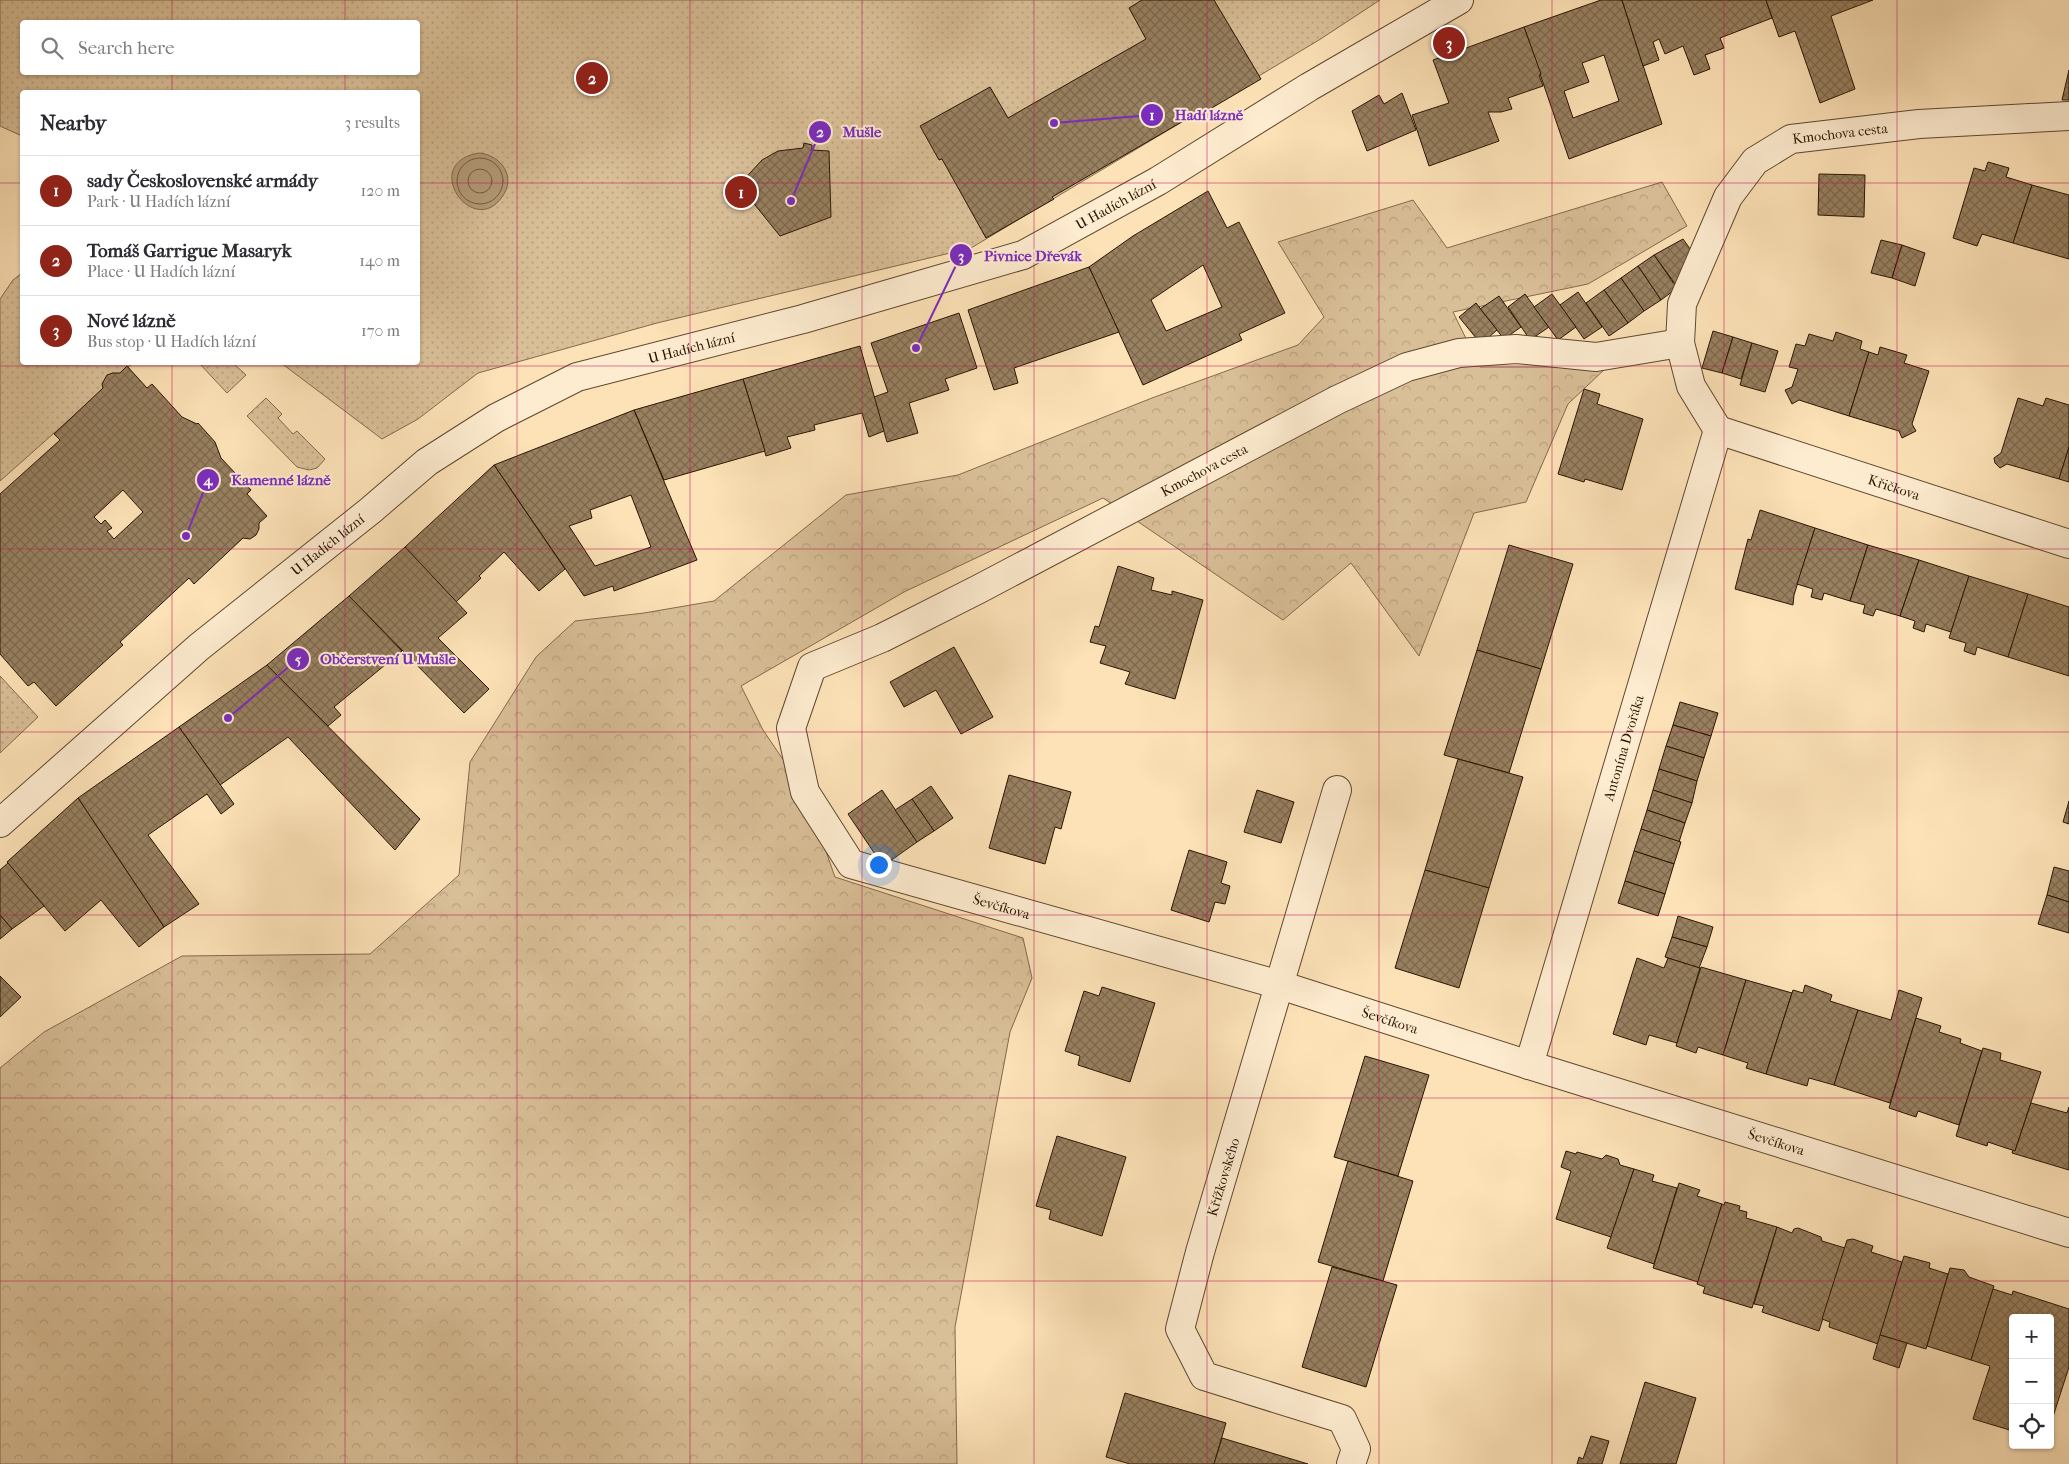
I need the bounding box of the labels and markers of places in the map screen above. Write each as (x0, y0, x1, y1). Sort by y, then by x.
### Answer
pin: 3 (1433, 24, 1465, 62)
pin: 2 (576, 59, 608, 97)
callout: Hadí lázně (1139, 100, 1253, 130)
callout: Mušle (808, 117, 892, 147)
pin: 1 (725, 173, 757, 211)
callout: Pivnice Dřevák (949, 240, 1092, 270)
callout: Kamenné lázně (196, 465, 340, 495)
callout: Občerstvení U Mušle (285, 644, 466, 674)

